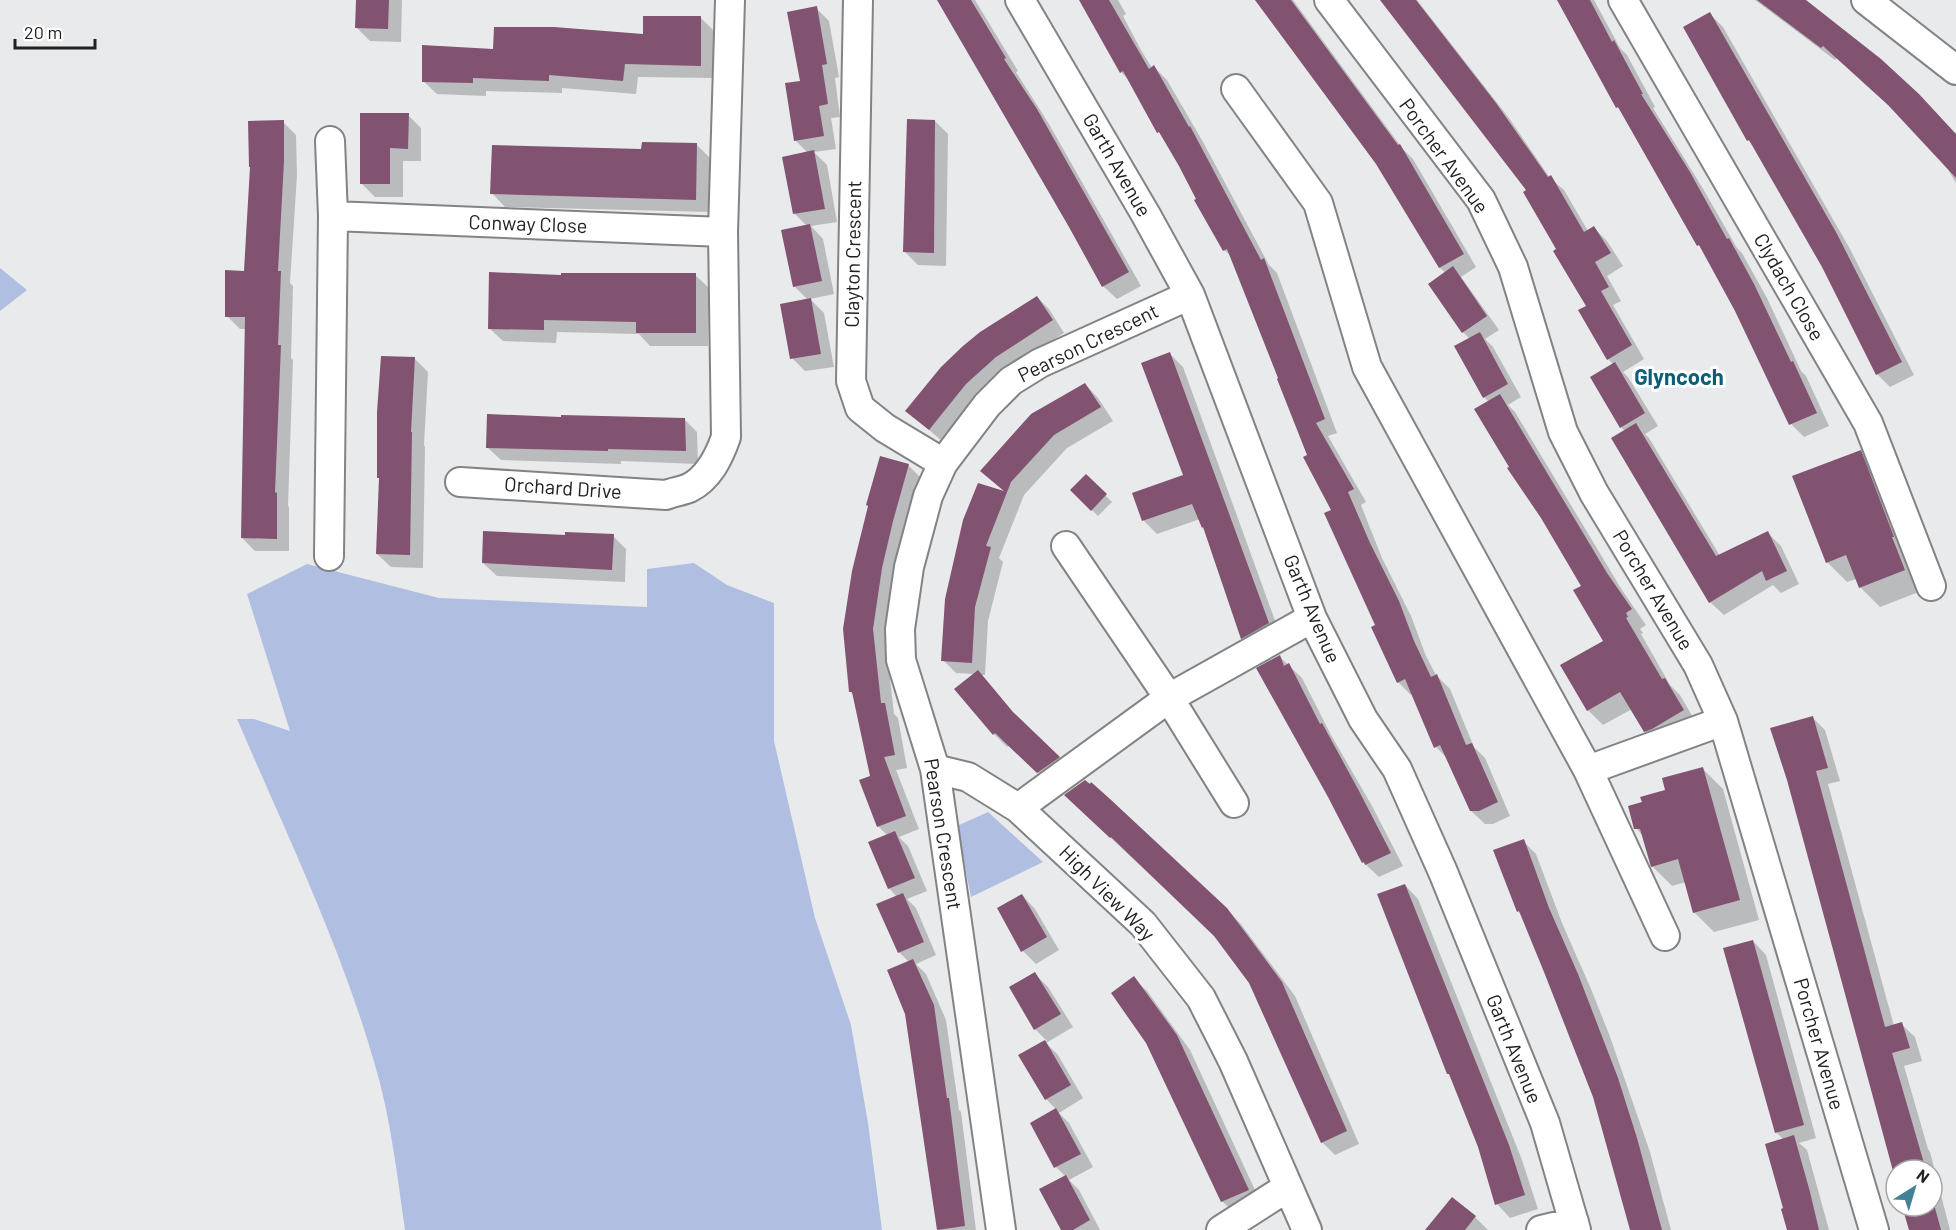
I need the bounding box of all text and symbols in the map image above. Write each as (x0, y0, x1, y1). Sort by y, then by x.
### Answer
scale bar (15, 12, 94, 50)
text: 20 m (24, 21, 62, 43)
street label: Porcher Avenue (1395, 93, 1495, 218)
street label: Garth Avenue (1079, 108, 1157, 221)
street label: Clayton Crescent (839, 180, 865, 328)
street label: Conway Close (468, 209, 588, 237)
street label: Clydach Close (1750, 229, 1830, 344)
street label: Pearson Crescent (1013, 298, 1162, 386)
district label: Glyncoch (1634, 363, 1724, 389)
street label: Orchard Drive (504, 471, 623, 503)
street label: Porcher Avenue (1609, 525, 1699, 654)
street label: Garth Avenue (1279, 551, 1347, 666)
street label: Pearson Crescent (920, 756, 968, 911)
street label: High View Way (1055, 840, 1160, 945)
street label: Porcher Avenue (1790, 975, 1850, 1112)
street label: Garth Avenue (1482, 991, 1548, 1107)
north arrow (1884, 1158, 1944, 1218)
text: N (1913, 1165, 1933, 1186)

